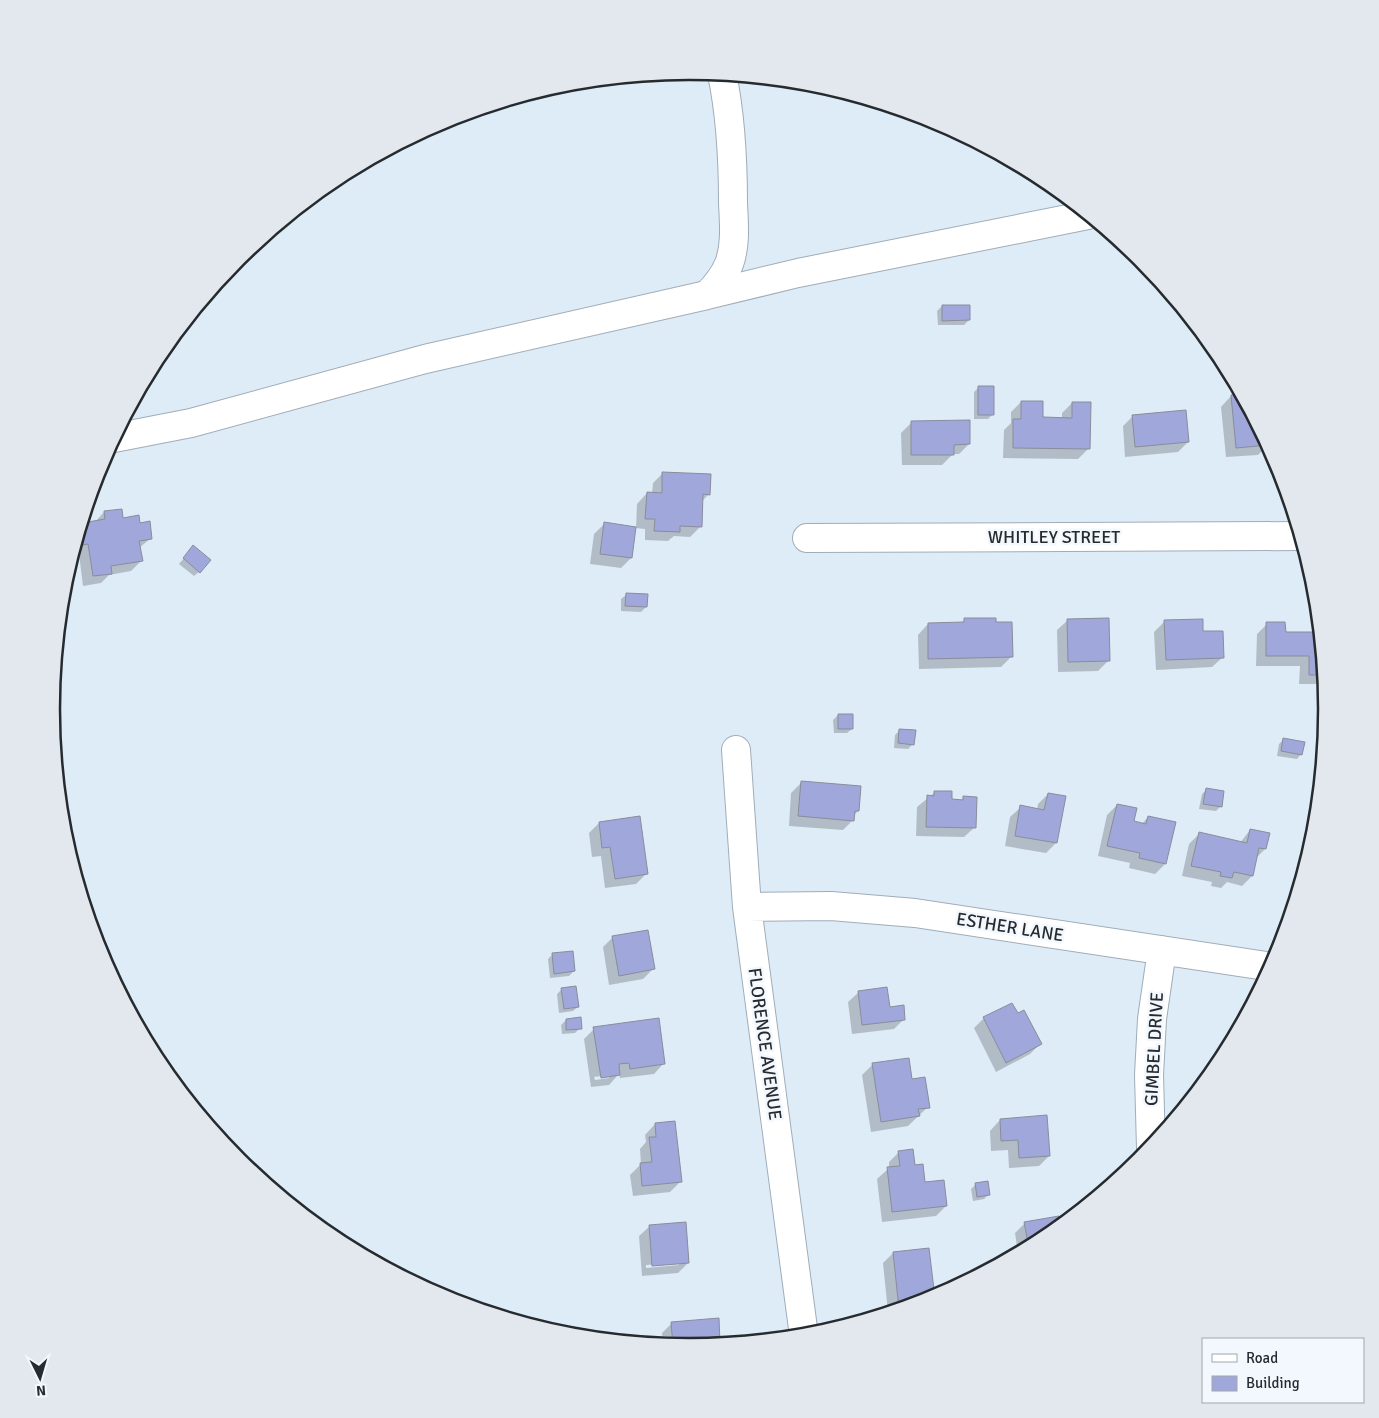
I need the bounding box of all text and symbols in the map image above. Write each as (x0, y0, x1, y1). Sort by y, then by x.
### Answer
street label: WHITLEY STREET (988, 526, 1120, 548)
street label: ESTHER LANE (955, 908, 1065, 946)
street label: FLORENCE AVENUE (743, 966, 787, 1122)
street label: GIMBEL DRIVE (1140, 992, 1168, 1106)
legend (1202, 1338, 1364, 1403)
text: Road (1246, 1349, 1278, 1367)
north arrow (15, 1353, 65, 1403)
text: Building (1246, 1374, 1300, 1392)
text: N (35, 1382, 47, 1399)

